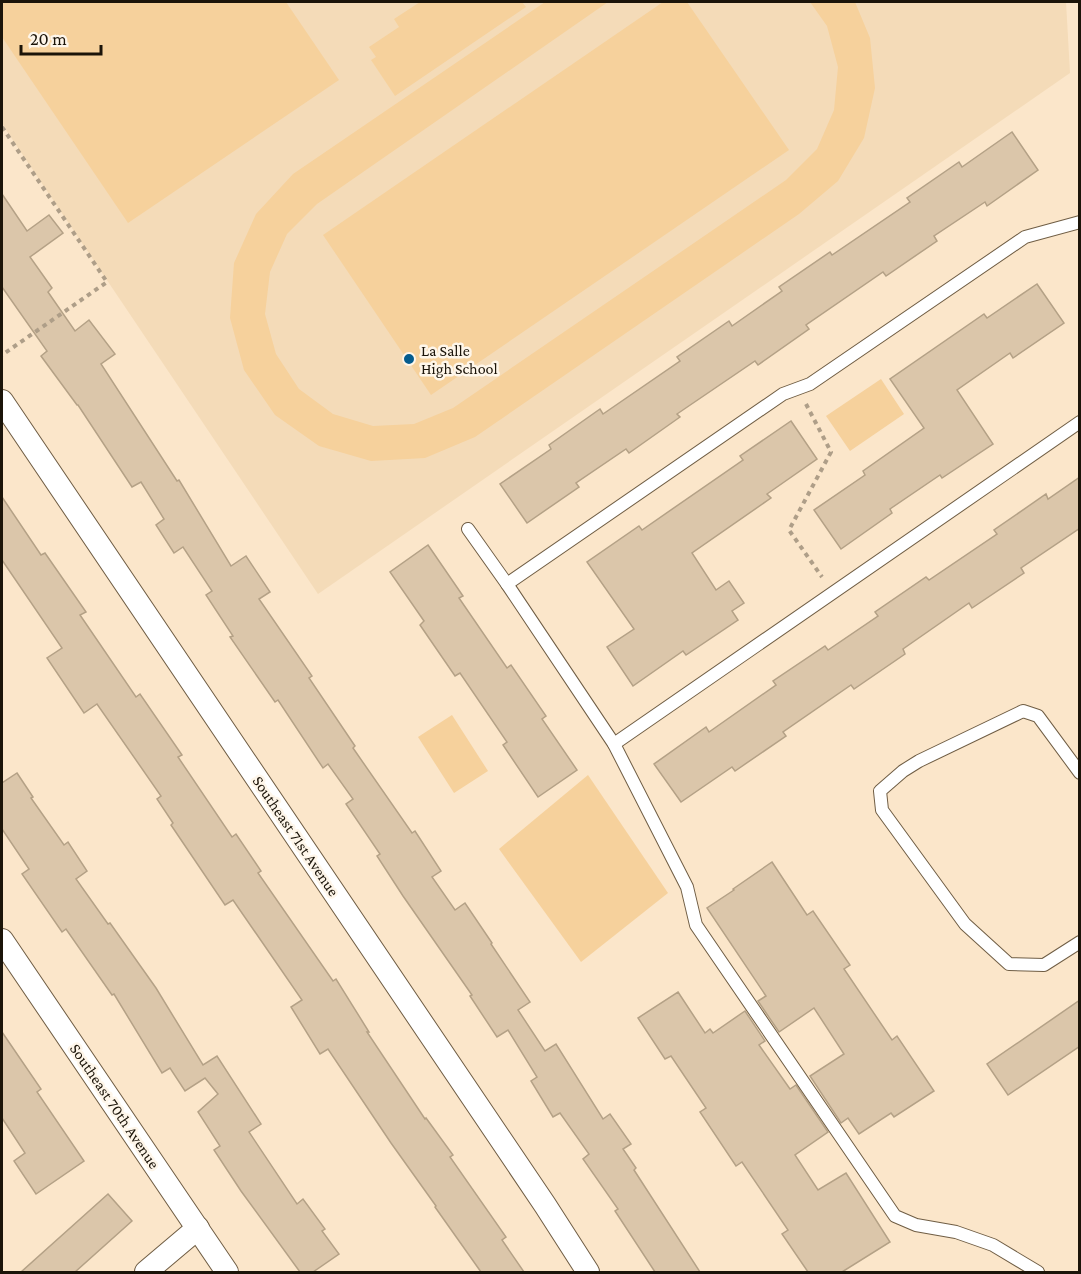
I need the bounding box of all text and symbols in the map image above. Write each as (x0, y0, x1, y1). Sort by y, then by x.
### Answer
scale bar (21, 18, 100, 56)
text: 20 m (30, 29, 67, 49)
place label: La Salle High School (421, 342, 498, 378)
marker: La Salle High School (402, 352, 416, 366)
street label: Southeast 71st Avenue (249, 773, 343, 899)
street label: Southeast 70th Avenue (67, 1040, 163, 1172)

